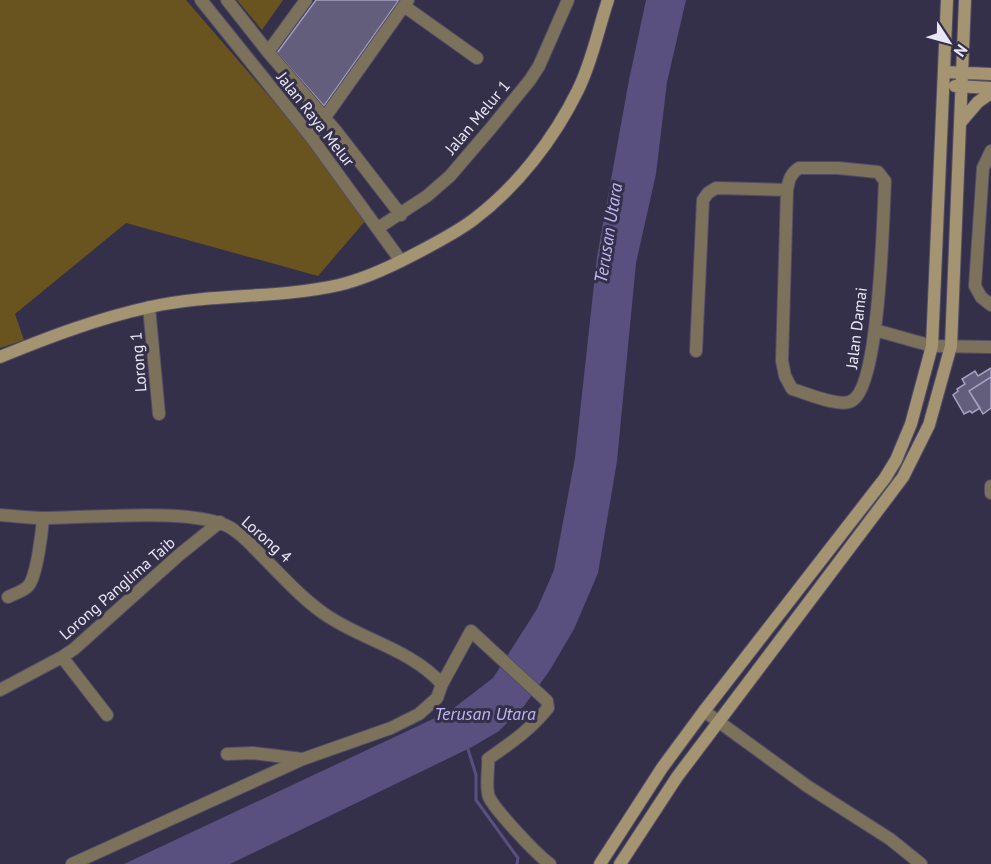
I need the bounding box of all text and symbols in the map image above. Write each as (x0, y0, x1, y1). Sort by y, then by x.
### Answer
north arrow (919, 12, 979, 72)
text: N (950, 41, 972, 61)
street label: Jalan Raya Melur (272, 67, 360, 171)
street label: Jalan Melur 1 (440, 76, 514, 159)
water label: Terusan Utara (589, 181, 627, 285)
street label: Jalan Damai (841, 286, 871, 371)
street label: Lorong 1 (125, 331, 151, 393)
street label: Lorong 4 (238, 511, 296, 567)
street label: Lorong Panglima Taib (55, 532, 179, 644)
water label: Terusan Utara (434, 702, 536, 725)

